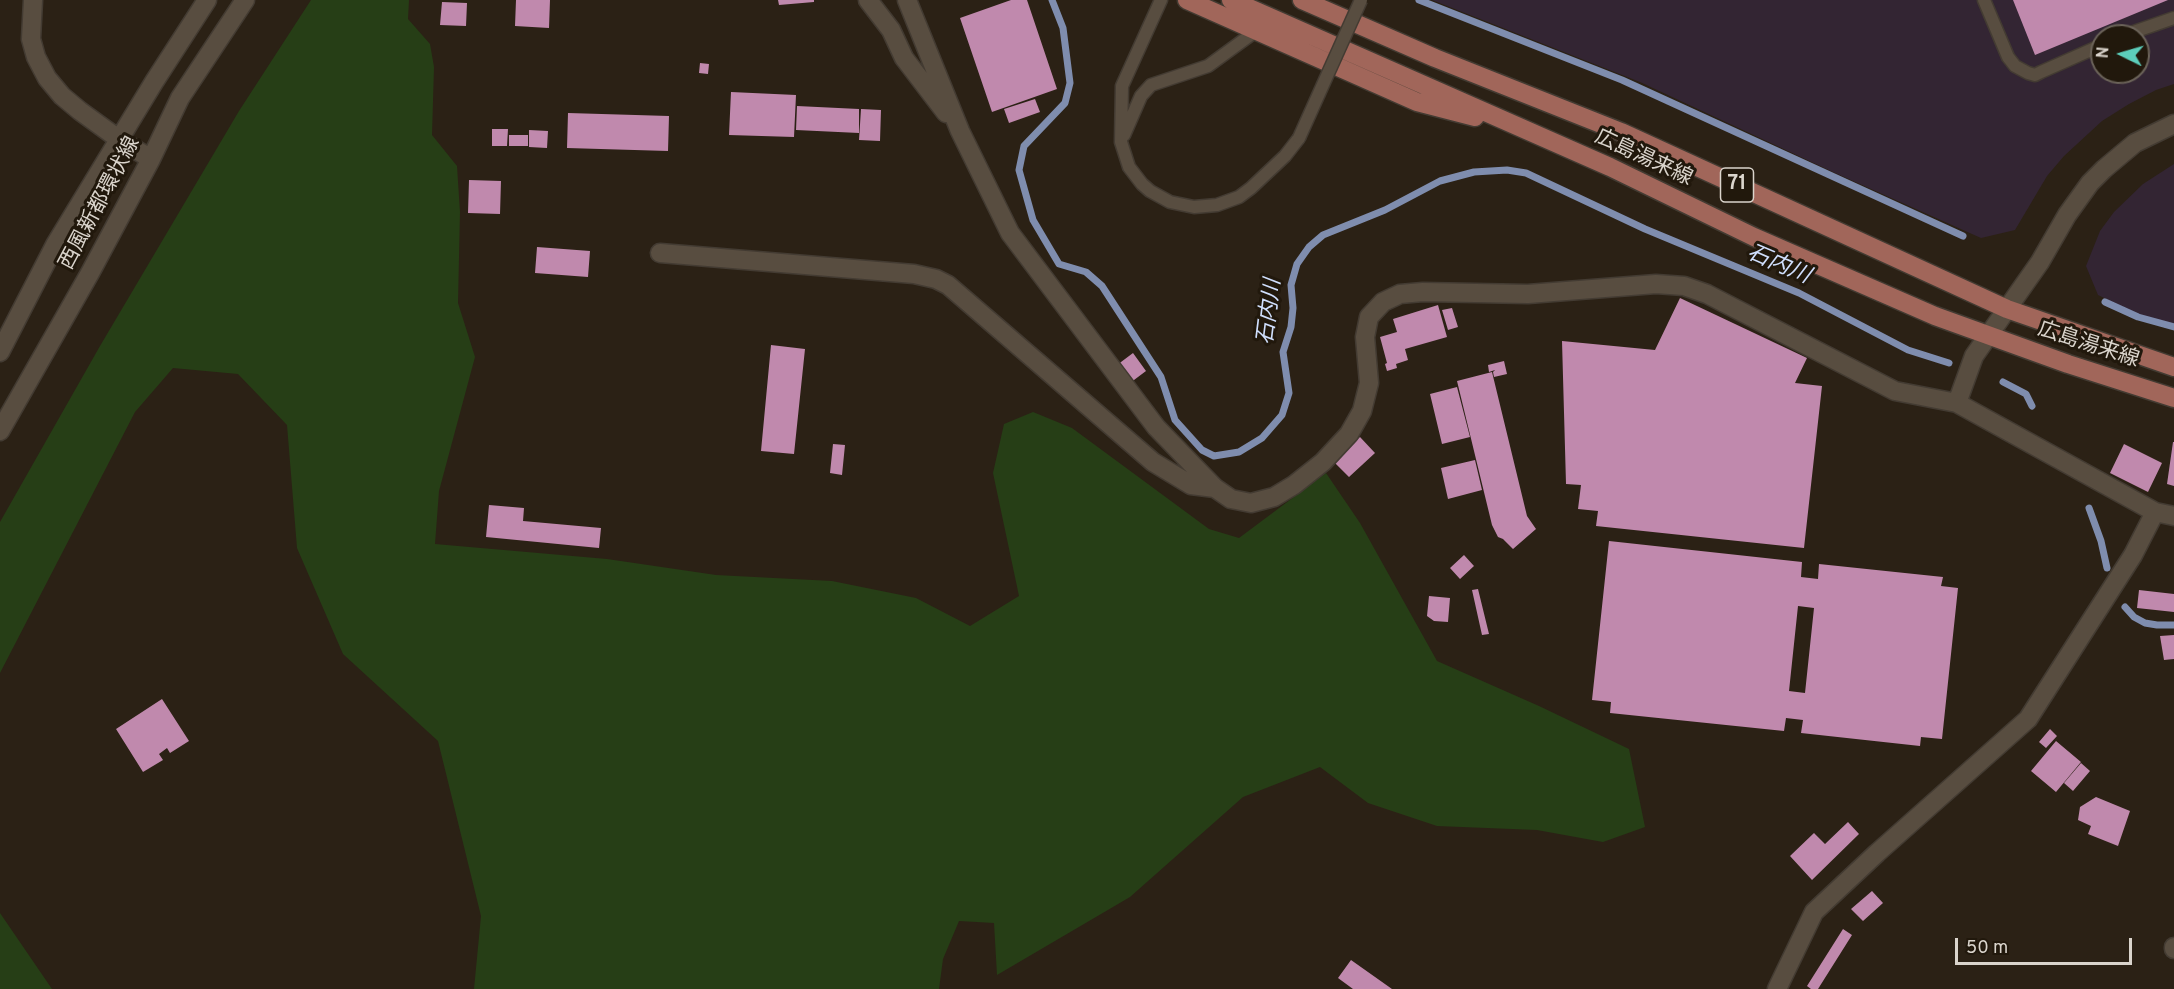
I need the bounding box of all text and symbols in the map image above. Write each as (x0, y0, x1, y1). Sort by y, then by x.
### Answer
north arrow (2090, 24, 2150, 84)
text: N (2094, 46, 2115, 59)
street label: 広島湯来線 (1590, 125, 1696, 193)
street label: 西風新都環状線 (55, 133, 147, 275)
road number: 71 (1720, 168, 1754, 202)
water label: 石内川 (1742, 241, 1814, 291)
water label: 石内川 (1254, 278, 1288, 346)
street label: 広島湯来線 (2034, 318, 2142, 374)
scale bar (1958, 926, 2135, 964)
text: 50 m (1966, 937, 2008, 960)

